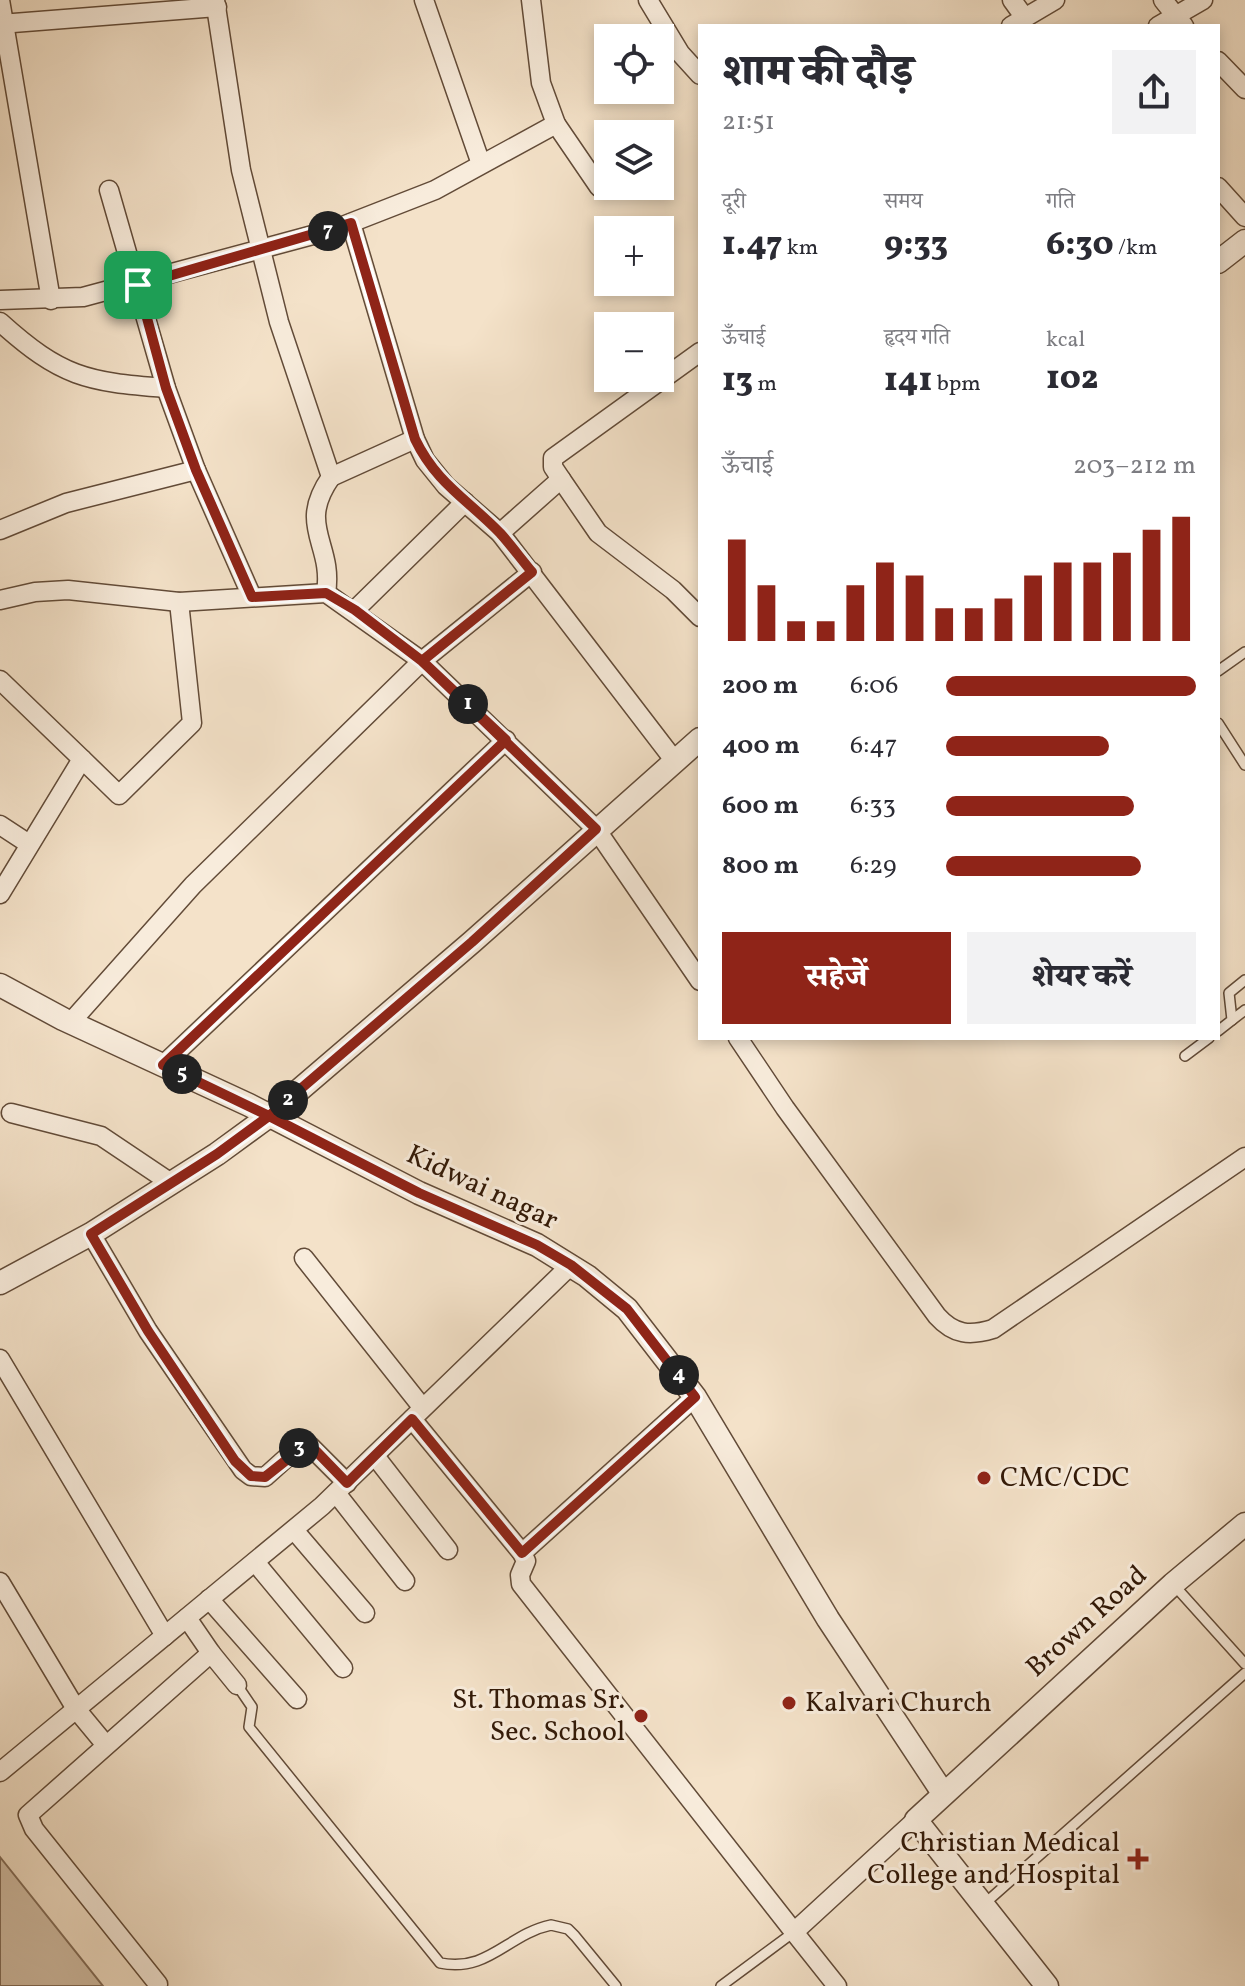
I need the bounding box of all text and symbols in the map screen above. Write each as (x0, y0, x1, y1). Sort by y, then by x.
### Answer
map controls (594, 24, 674, 392)
button: locate (594, 24, 674, 104)
text: शाम की दौड़ (722, 43, 913, 104)
button: share (1112, 50, 1196, 134)
text: 21:51 (722, 104, 775, 140)
button: layers (594, 120, 674, 200)
text: दूरी (722, 187, 746, 218)
text: समय (884, 187, 923, 218)
text: गति (1046, 187, 1075, 218)
pin: 7 (308, 211, 348, 251)
text: 7 (323, 215, 333, 246)
button: + (594, 216, 674, 296)
text: 1.47 (722, 222, 782, 269)
text: 9:33 (884, 222, 948, 269)
text: 6:30 (1046, 222, 1114, 269)
text: km (782, 233, 818, 264)
text: /km (1114, 233, 1158, 264)
pin (104, 251, 172, 319)
icon: arrive (116, 263, 160, 307)
button: − (594, 312, 674, 392)
text: ऊँचाई (722, 323, 765, 354)
text: हृदय गति (884, 323, 950, 354)
text: kcal (1046, 325, 1085, 356)
text: 102 (1046, 356, 1098, 403)
text: 13 (722, 358, 753, 405)
text: 141 (884, 358, 932, 405)
text: m (753, 369, 777, 400)
text: bpm (932, 369, 981, 400)
text: ऊँचाई (722, 448, 773, 484)
text: 203–212 m (1073, 448, 1196, 484)
text: 200 m (722, 668, 798, 704)
text: 6:06 (850, 668, 898, 704)
pin: 1 (448, 684, 488, 724)
text: 1 (464, 688, 472, 719)
text: 400 m (722, 728, 800, 764)
text: 6:47 (850, 728, 897, 764)
text: 600 m (722, 788, 799, 824)
text: 6:33 (850, 788, 896, 824)
text: 800 m (722, 848, 799, 884)
text: 6:29 (850, 848, 897, 884)
button: सहेजें (722, 932, 951, 1024)
button: शेयर करें (967, 932, 1196, 1024)
pin: 5 (162, 1054, 202, 1094)
text: 5 (177, 1058, 187, 1089)
pin: 2 (268, 1080, 308, 1120)
text: 2 (282, 1084, 294, 1115)
street label: Kidwai nagar (400, 1136, 565, 1240)
pin: 4 (659, 1355, 699, 1395)
text: 4 (672, 1359, 686, 1390)
pin: 3 (279, 1428, 319, 1468)
text: 3 (293, 1432, 305, 1463)
place label: CMC/CDC (1000, 1459, 1130, 1498)
marker: CMC/CDC (975, 1469, 993, 1487)
street label: Brown Road (1018, 1557, 1156, 1687)
place label: St. Thomas Sr. Sec. School (452, 1681, 625, 1752)
place label: Kalvari Church (805, 1684, 992, 1723)
marker: Kalvari Church (780, 1694, 798, 1712)
marker: St. Thomas Sr. Sec. School (632, 1707, 650, 1725)
place label: Christian Medical College and Hospital (867, 1824, 1120, 1895)
marker: Christian Medical College and Hospital (1127, 1848, 1149, 1870)

